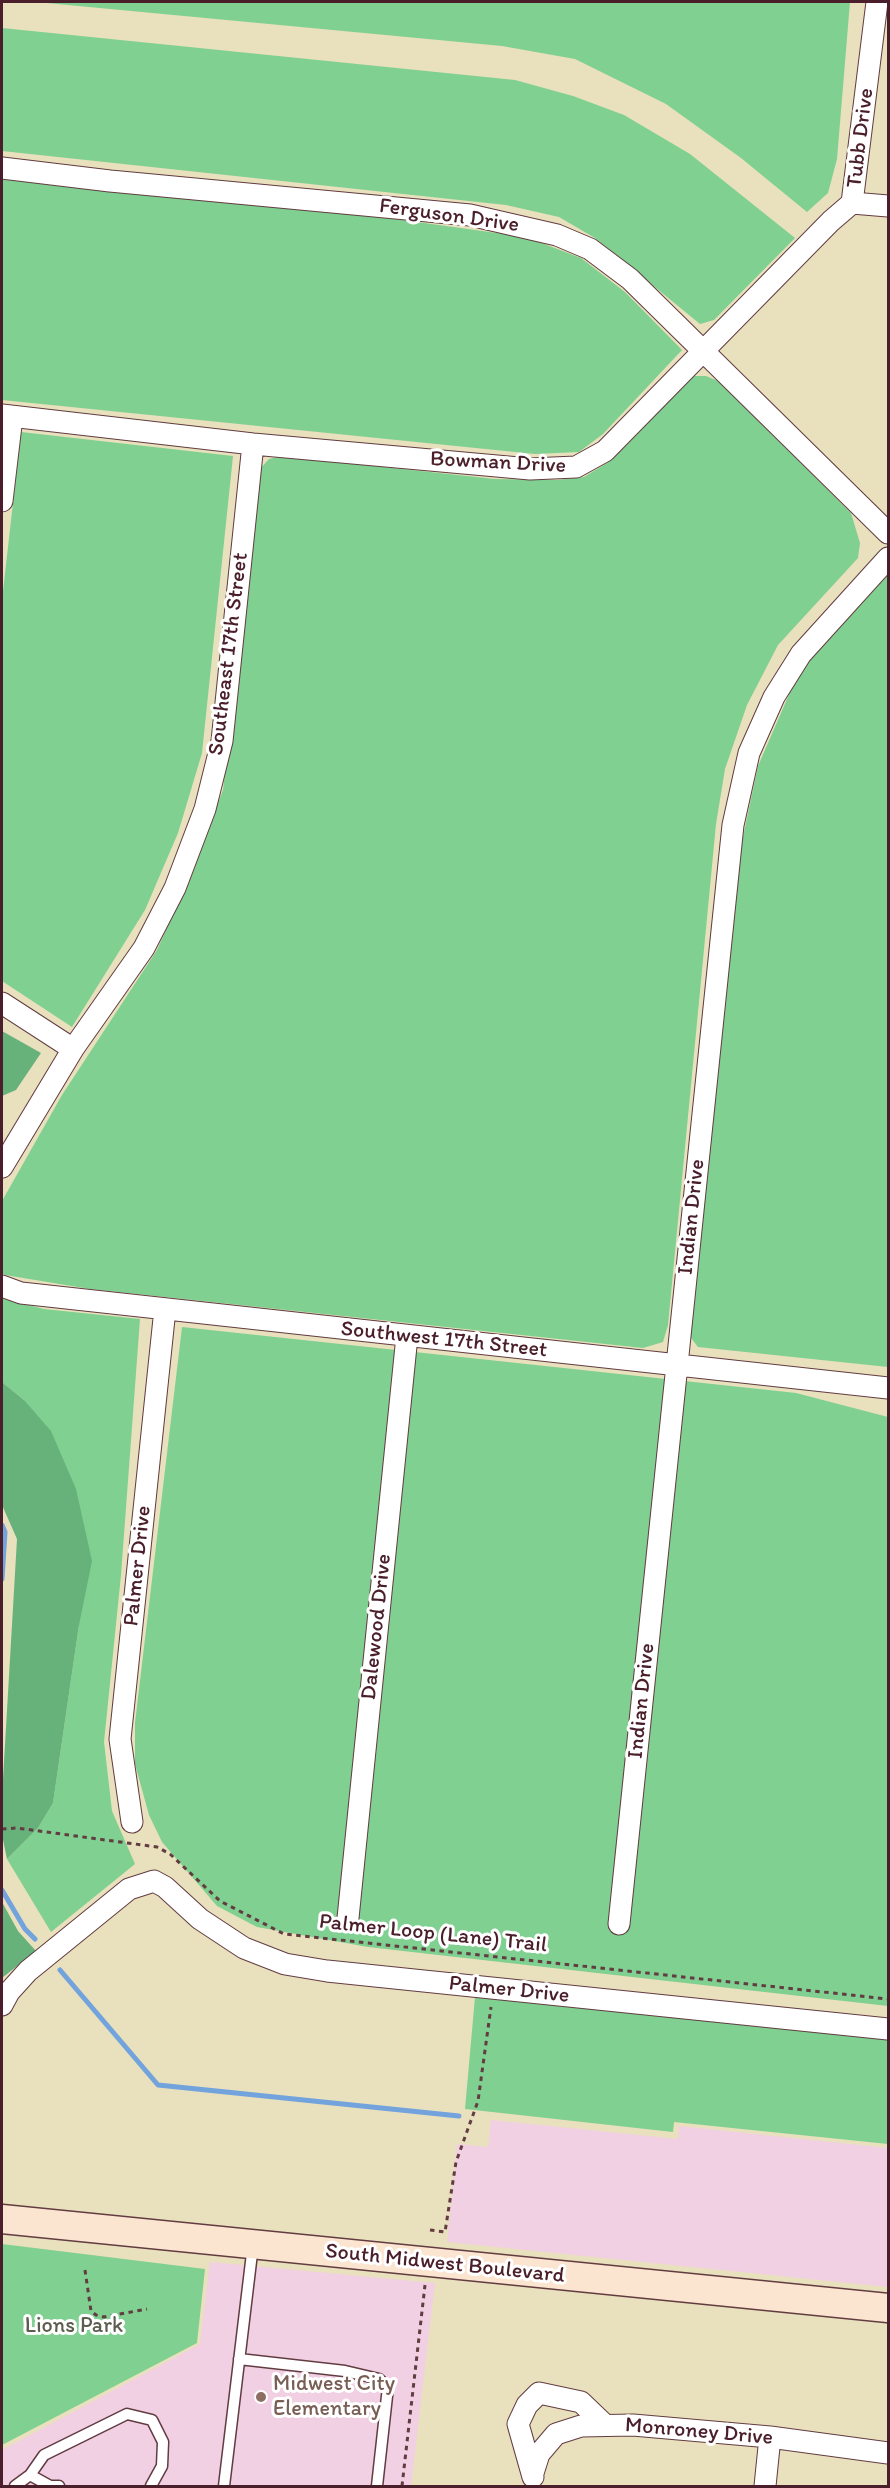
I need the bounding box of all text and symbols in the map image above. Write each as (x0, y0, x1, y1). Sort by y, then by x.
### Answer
street label: Tubb Drive (842, 87, 880, 189)
street label: Ferguson Drive (377, 193, 521, 239)
street label: Bowman Drive (429, 446, 567, 480)
street label: Southeast 17th Street (203, 551, 255, 757)
street label: Indian Drive (673, 1158, 711, 1276)
street label: Southwest 17th Street (339, 1316, 549, 1364)
street label: Palmer Drive (119, 1504, 157, 1628)
street label: Dalewood Drive (356, 1553, 398, 1701)
street label: Indian Drive (623, 1642, 661, 1760)
street label: Palmer Loop (Lane) Trail (318, 1909, 548, 1959)
street label: Palmer Drive (447, 1971, 571, 2009)
street label: South Midwest Boulevard (324, 2238, 566, 2290)
park label: Lions Park (25, 2313, 123, 2339)
place label: Midwest City Elementary (273, 2371, 395, 2422)
marker: Midwest City Elementary (254, 2390, 268, 2404)
street label: Monroney Drive (624, 2412, 774, 2452)

